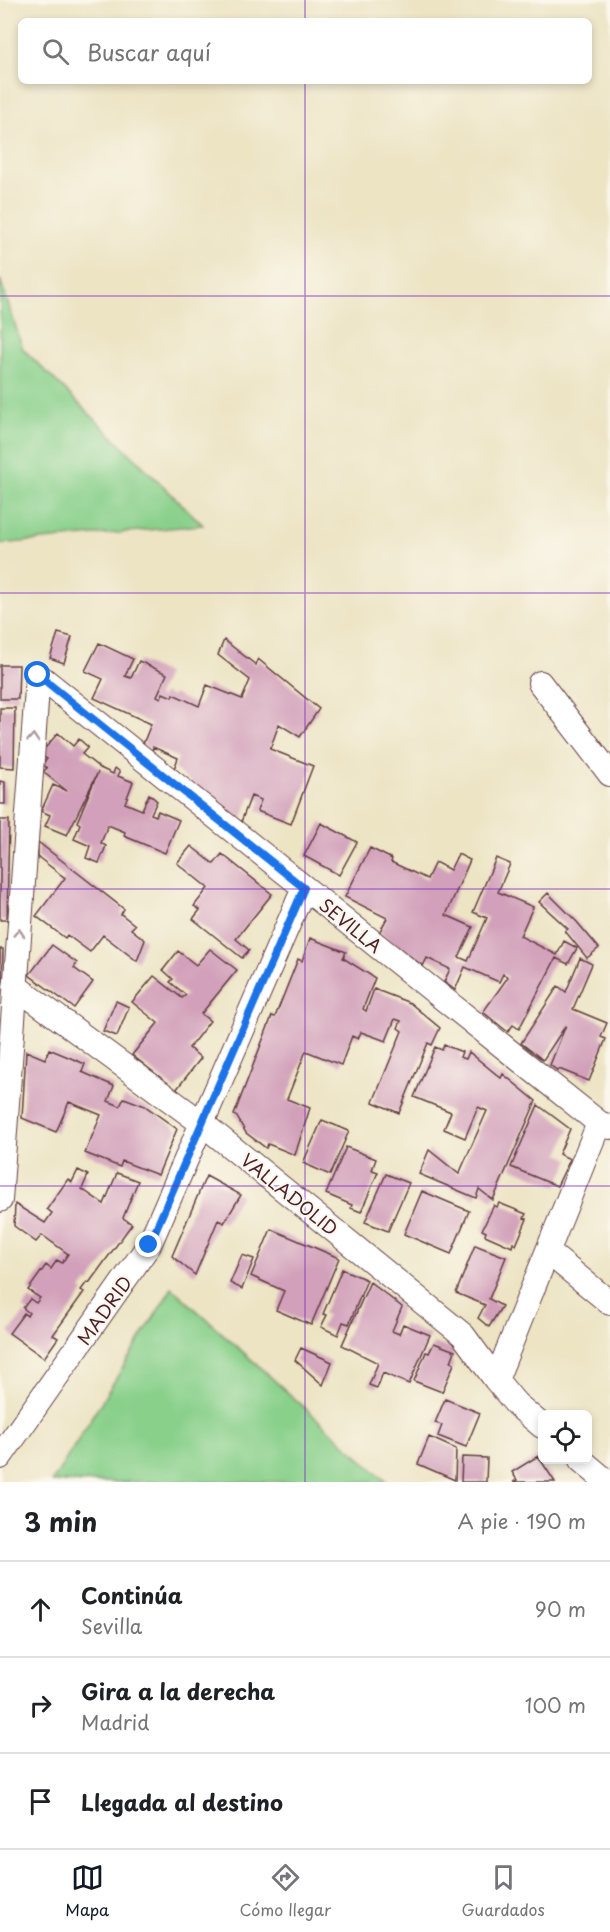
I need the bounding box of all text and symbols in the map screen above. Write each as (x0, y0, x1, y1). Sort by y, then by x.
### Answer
search box (18, 18, 592, 84)
icon: search (39, 35, 72, 68)
text: Buscar aquí (87, 35, 211, 68)
route start (24, 661, 50, 687)
one-way arrow (27, 733, 40, 742)
street label: SEVILLA (314, 891, 388, 959)
one-way arrow (13, 928, 26, 937)
street label: VALLADOLID (236, 1146, 344, 1242)
route end (135, 1231, 161, 1257)
street label: MADRID (70, 1270, 138, 1350)
map controls (538, 1410, 592, 1464)
button: locate (538, 1410, 592, 1464)
text: 3 min (24, 1502, 97, 1541)
text: A pie · 190 m (457, 1506, 586, 1536)
text: Continúa (81, 1578, 183, 1611)
icon: ahead (24, 1593, 57, 1626)
text: 90 m (535, 1594, 586, 1624)
text: Sevilla (81, 1611, 142, 1641)
text: Gira a la derecha (81, 1674, 275, 1707)
icon: right (24, 1689, 57, 1722)
text: 100 m (525, 1690, 586, 1720)
text: Madrid (81, 1707, 150, 1737)
icon: arrive (24, 1785, 57, 1818)
text: Llegada al destino (81, 1785, 283, 1818)
tab: Mapa (65, 1861, 109, 1921)
tab: Cómo llegar (240, 1861, 331, 1921)
tab: Guardados (462, 1861, 545, 1921)

